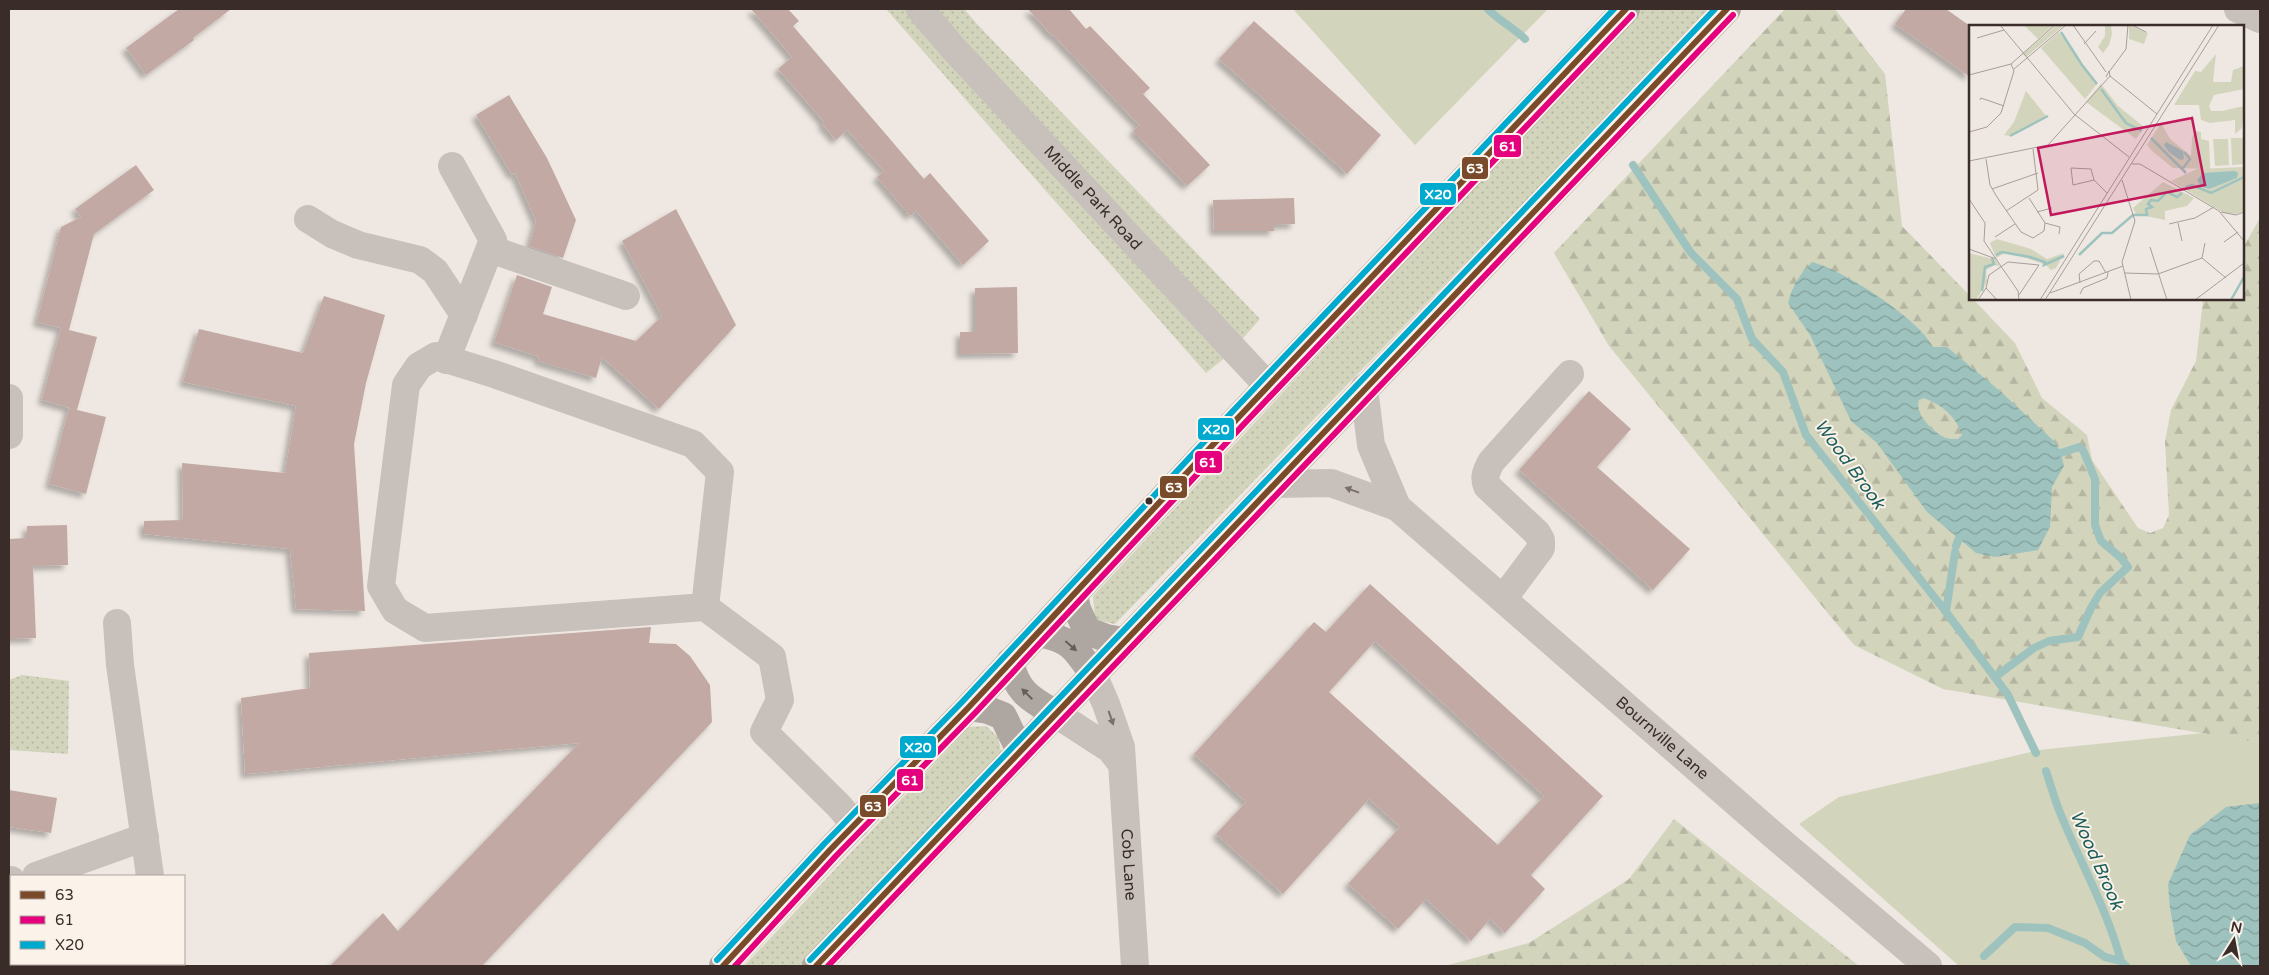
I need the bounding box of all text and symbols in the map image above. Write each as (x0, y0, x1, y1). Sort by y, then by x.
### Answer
inset map (1969, 25, 2244, 300)
line badge: 61 (1493, 134, 1522, 158)
text: 61 (1499, 138, 1517, 155)
street label: Middle Park Road (1039, 142, 1146, 254)
line badge: 63 (1461, 156, 1489, 180)
text: 63 (1466, 160, 1484, 177)
line badge: X20 (1419, 182, 1457, 206)
text: X20 (1425, 186, 1452, 203)
water label: Wood Brook (1810, 415, 1891, 514)
line badge: X20 (1197, 417, 1235, 441)
text: X20 (1203, 421, 1230, 438)
line badge: 61 (1194, 450, 1223, 474)
text: 61 (1199, 454, 1217, 471)
line badge: 63 (1159, 475, 1188, 499)
text: 63 (1165, 479, 1183, 496)
one-way arrow (1344, 486, 1359, 493)
unlabelled marker (1144, 496, 1154, 506)
one-way arrow (1064, 641, 1077, 652)
one-way arrow (1021, 688, 1033, 700)
street label: Bournville Lane (1612, 692, 1713, 784)
one-way arrow (1107, 711, 1115, 726)
line badge: X20 (899, 735, 937, 759)
text: X20 (905, 739, 932, 756)
line badge: 61 (896, 768, 924, 792)
text: 61 (901, 772, 919, 789)
line badge: 63 (859, 794, 887, 818)
text: 63 (864, 798, 882, 815)
water label: Wood Brook (2065, 807, 2129, 914)
street label: Cob Lane (1116, 828, 1141, 901)
legend (10, 875, 185, 965)
text: 63 (55, 886, 74, 904)
text: 61 (55, 911, 74, 929)
north arrow (2209, 915, 2259, 965)
text: N (2229, 918, 2244, 937)
text: X20 (55, 936, 84, 954)

